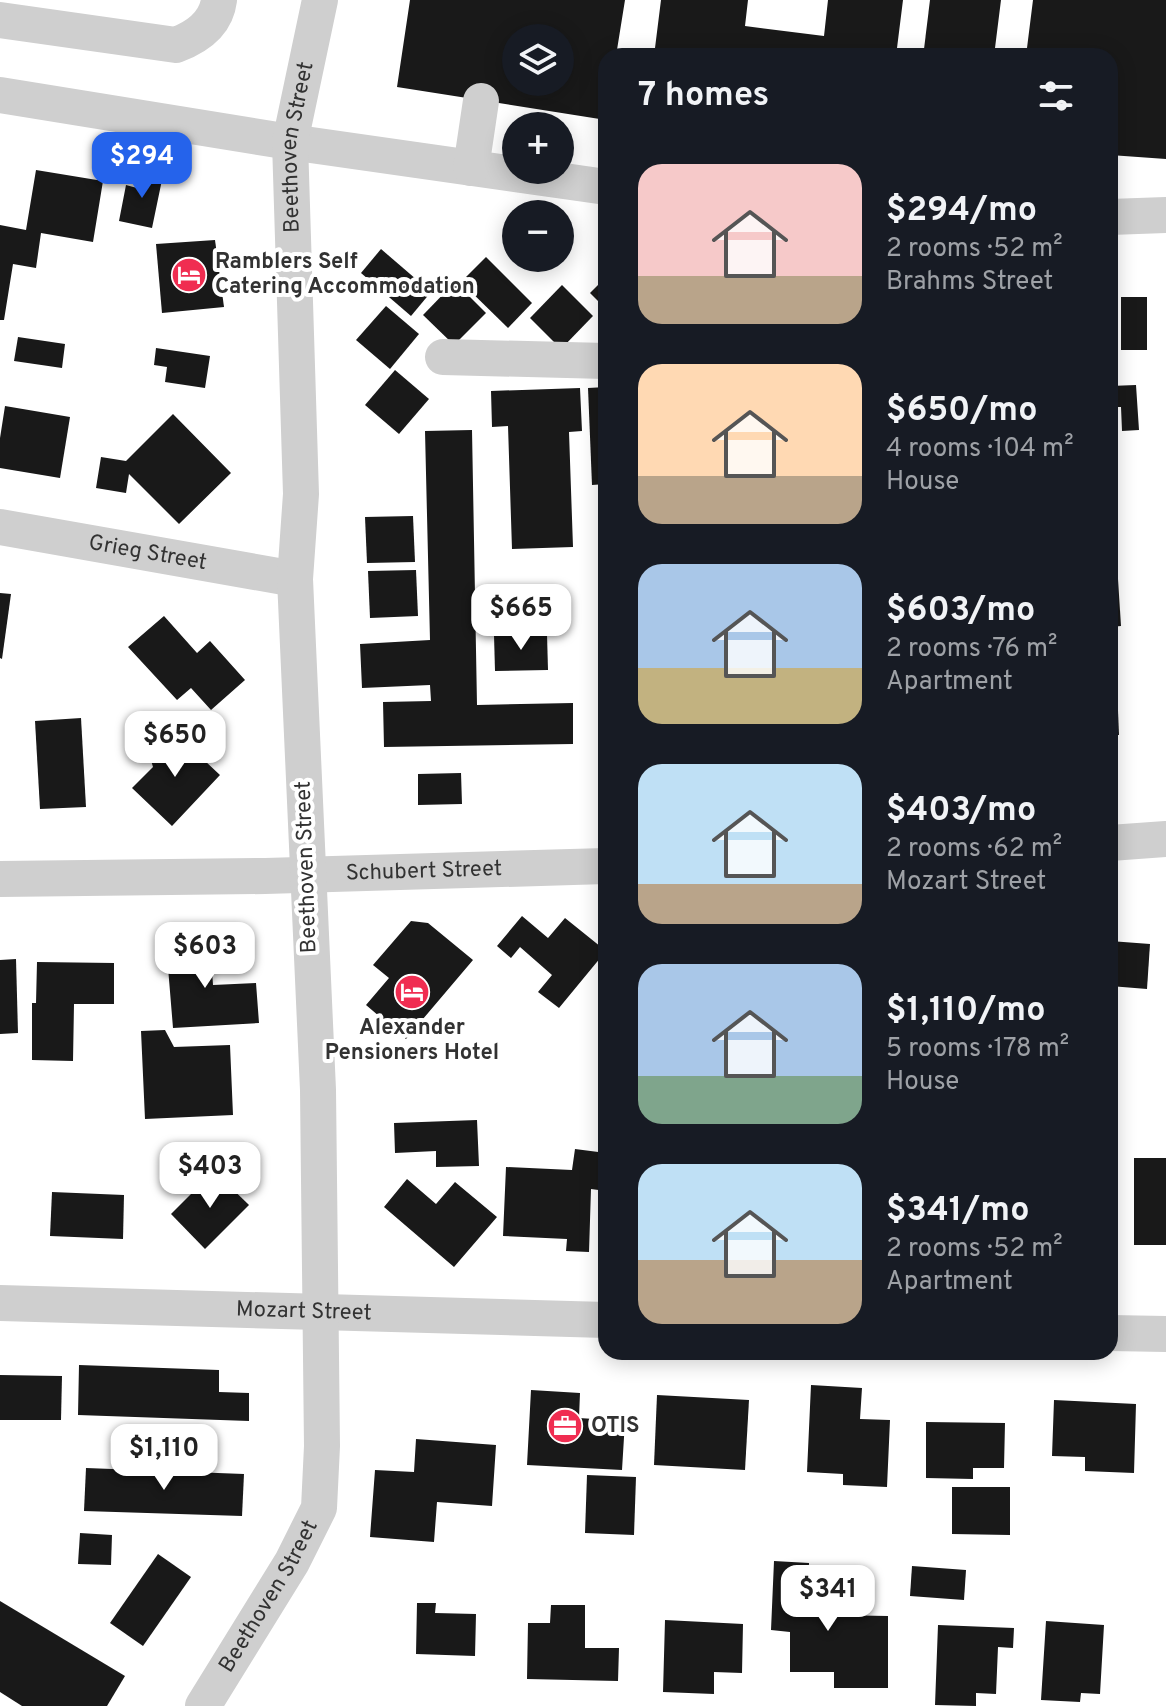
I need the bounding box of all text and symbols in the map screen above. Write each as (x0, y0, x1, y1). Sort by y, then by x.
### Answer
map controls (502, 24, 574, 272)
button: layers (502, 24, 574, 96)
street label: Beethoven Street (276, 59, 320, 233)
icon: filters (1034, 74, 1078, 118)
text: 7 homes (638, 75, 769, 118)
button: + (502, 112, 574, 184)
pin: $294 (95, 132, 189, 200)
text: $294 (110, 141, 174, 174)
text: $294/mo (886, 190, 1037, 233)
icon: home (702, 196, 798, 292)
button: − (502, 200, 574, 272)
text: 2 rooms · 52 m² (886, 233, 1063, 266)
place label: Ramblers Self Catering Accommodation (215, 249, 475, 301)
hotel icon: Ramblers Self Catering Accommodation (170, 256, 208, 294)
text: Brahms Street (886, 266, 1053, 299)
text: $650/mo (886, 390, 1038, 433)
icon: home (702, 396, 798, 492)
text: 4 rooms · 104 m² (886, 433, 1074, 466)
text: House (886, 466, 959, 499)
street label: Grieg Street (86, 529, 209, 577)
pin: $665 (474, 584, 568, 652)
text: $603/mo (886, 590, 1035, 633)
text: $665 (489, 593, 553, 626)
icon: home (702, 596, 798, 692)
text: 2 rooms · 76 m² (886, 633, 1058, 666)
text: Apartment (886, 666, 1013, 699)
pin: $650 (128, 711, 222, 779)
text: $650 (143, 720, 207, 753)
street label: Beethoven Street (290, 780, 324, 954)
text: $403/mo (886, 790, 1036, 833)
icon: home (702, 796, 798, 892)
text: 2 rooms · 62 m² (886, 833, 1062, 866)
street label: Schubert Street (345, 856, 502, 887)
text: Mozart Street (886, 866, 1046, 899)
pin: $603 (158, 922, 252, 990)
text: $603 (173, 931, 237, 964)
hotel icon: Alexander Pensioners Hotel (393, 973, 431, 1011)
text: $1,110/mo (886, 990, 1046, 1033)
icon: home (702, 996, 798, 1092)
place label: Alexander Pensioners Hotel (325, 1015, 499, 1067)
text: 5 rooms · 178 m² (886, 1033, 1069, 1066)
text: House (886, 1066, 959, 1099)
pin: $403 (163, 1142, 257, 1210)
text: $403 (177, 1151, 243, 1184)
text: $341/mo (886, 1190, 1029, 1233)
icon: home (702, 1196, 798, 1292)
text: 2 rooms · 52 m² (886, 1233, 1063, 1266)
text: Apartment (886, 1266, 1013, 1299)
street label: Mozart Street (236, 1296, 372, 1327)
office icon: OTIS (546, 1407, 584, 1445)
place label: OTIS (591, 1413, 640, 1440)
pin: $1,110 (99, 1424, 229, 1492)
text: $1,110 (129, 1433, 199, 1466)
street label: Beethoven Street (213, 1516, 324, 1678)
pin: $341 (781, 1565, 875, 1633)
text: $341 (799, 1574, 857, 1607)

